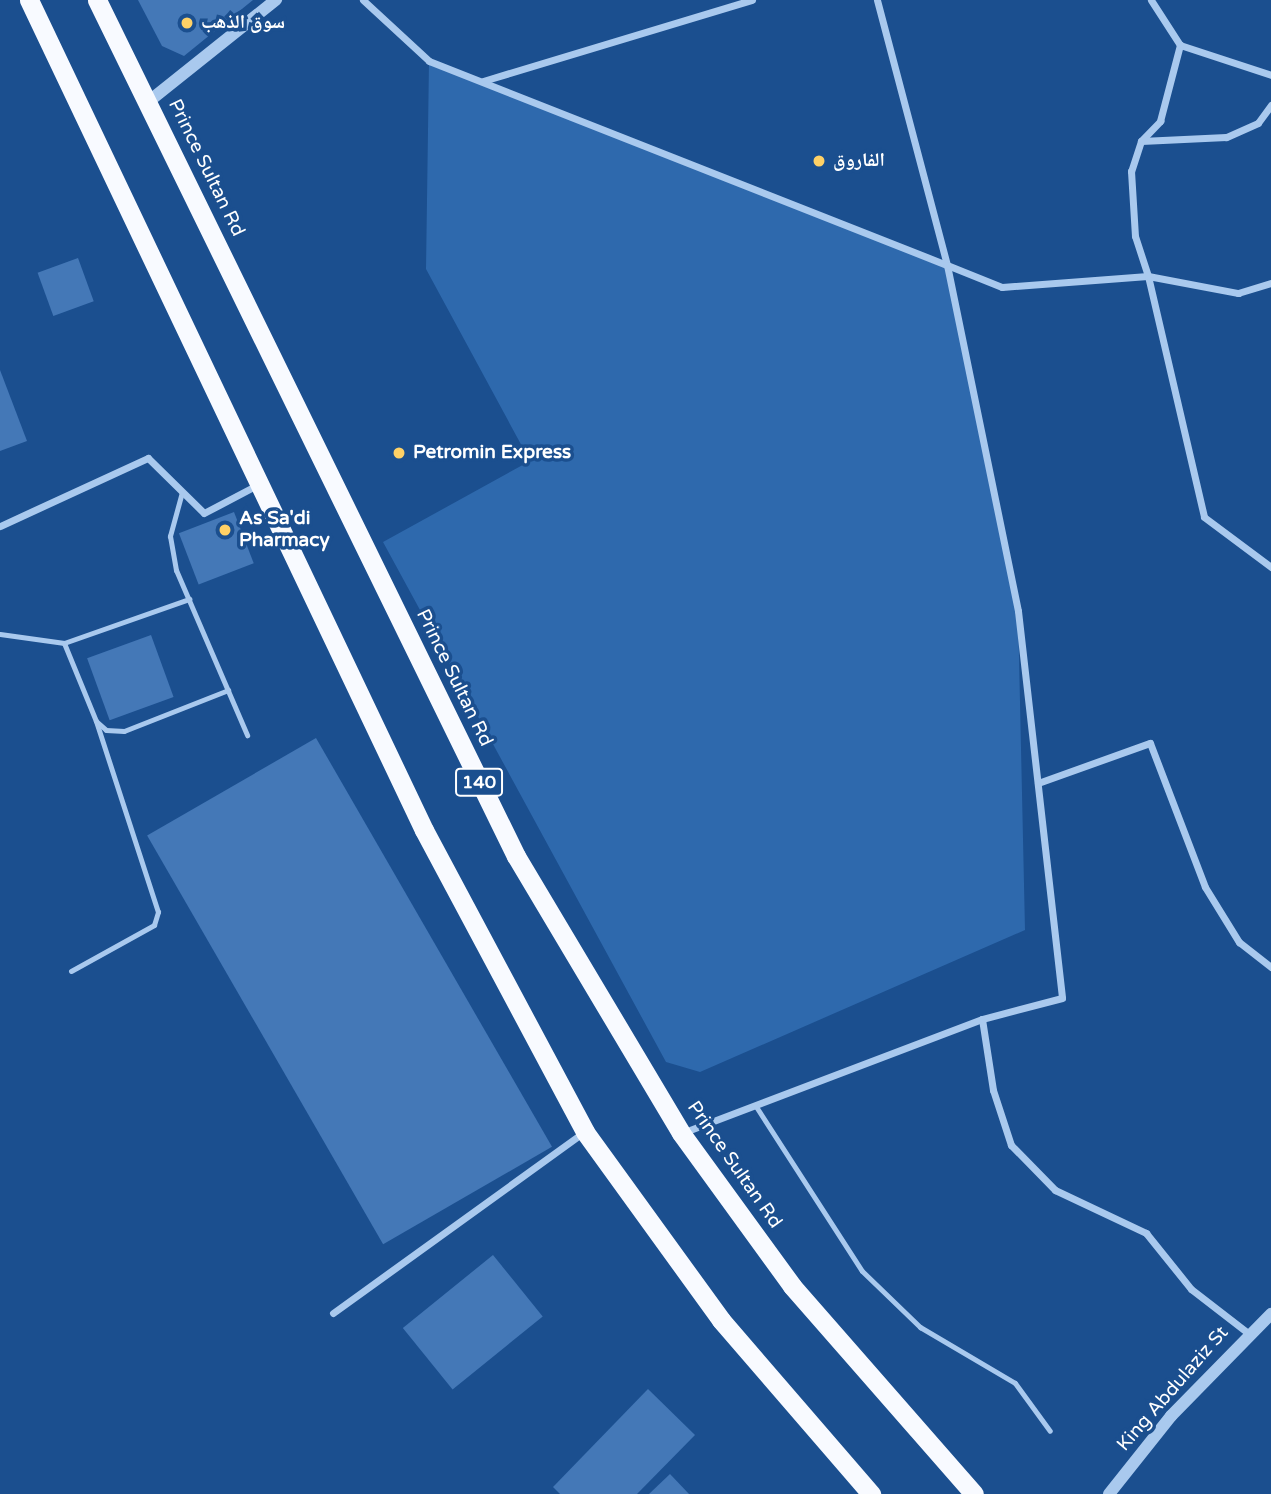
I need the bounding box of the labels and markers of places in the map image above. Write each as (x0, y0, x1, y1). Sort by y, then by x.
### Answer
place label: سوق الذهب (201, 12, 285, 34)
marker: سوق الذهب (179, 15, 195, 31)
place label: الفاروق (833, 150, 885, 172)
marker: الفاروق (811, 153, 827, 169)
place label: Petromin Express (413, 442, 571, 464)
marker: Petromin Express (391, 445, 407, 461)
place label: As Sa'di Pharmacy (239, 508, 330, 552)
marker: As Sa'di Pharmacy (217, 522, 233, 538)

